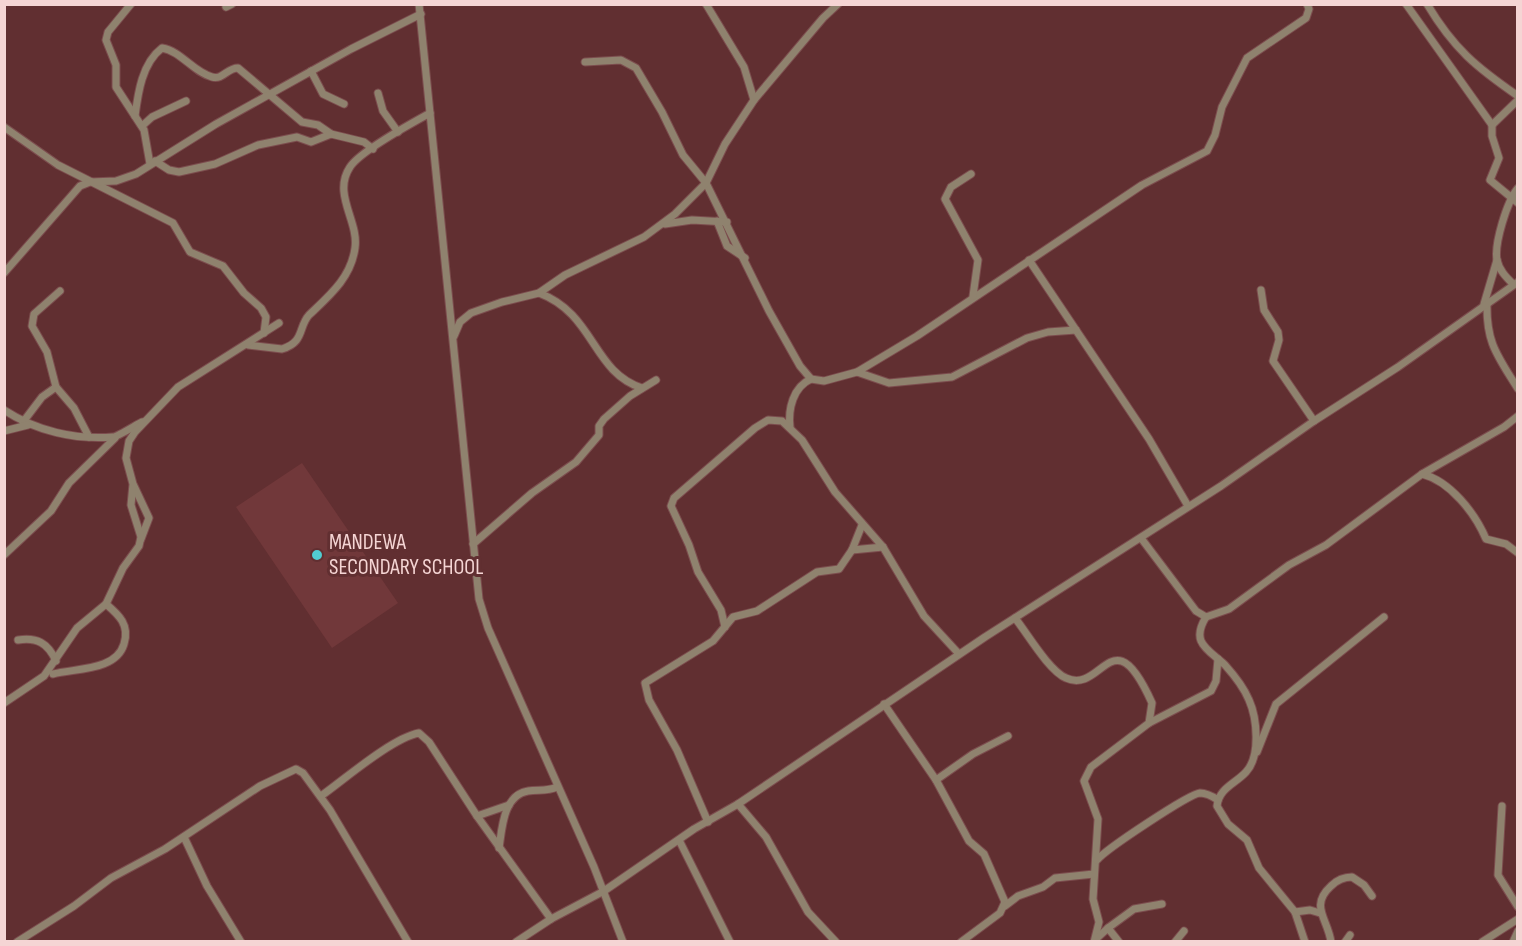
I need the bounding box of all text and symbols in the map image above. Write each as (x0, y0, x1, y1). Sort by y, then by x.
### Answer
place label: MANDEWA SECONDARY SCHOOL (329, 529, 483, 581)
marker: MANDEWA SECONDARY SCHOOL (310, 548, 324, 562)

